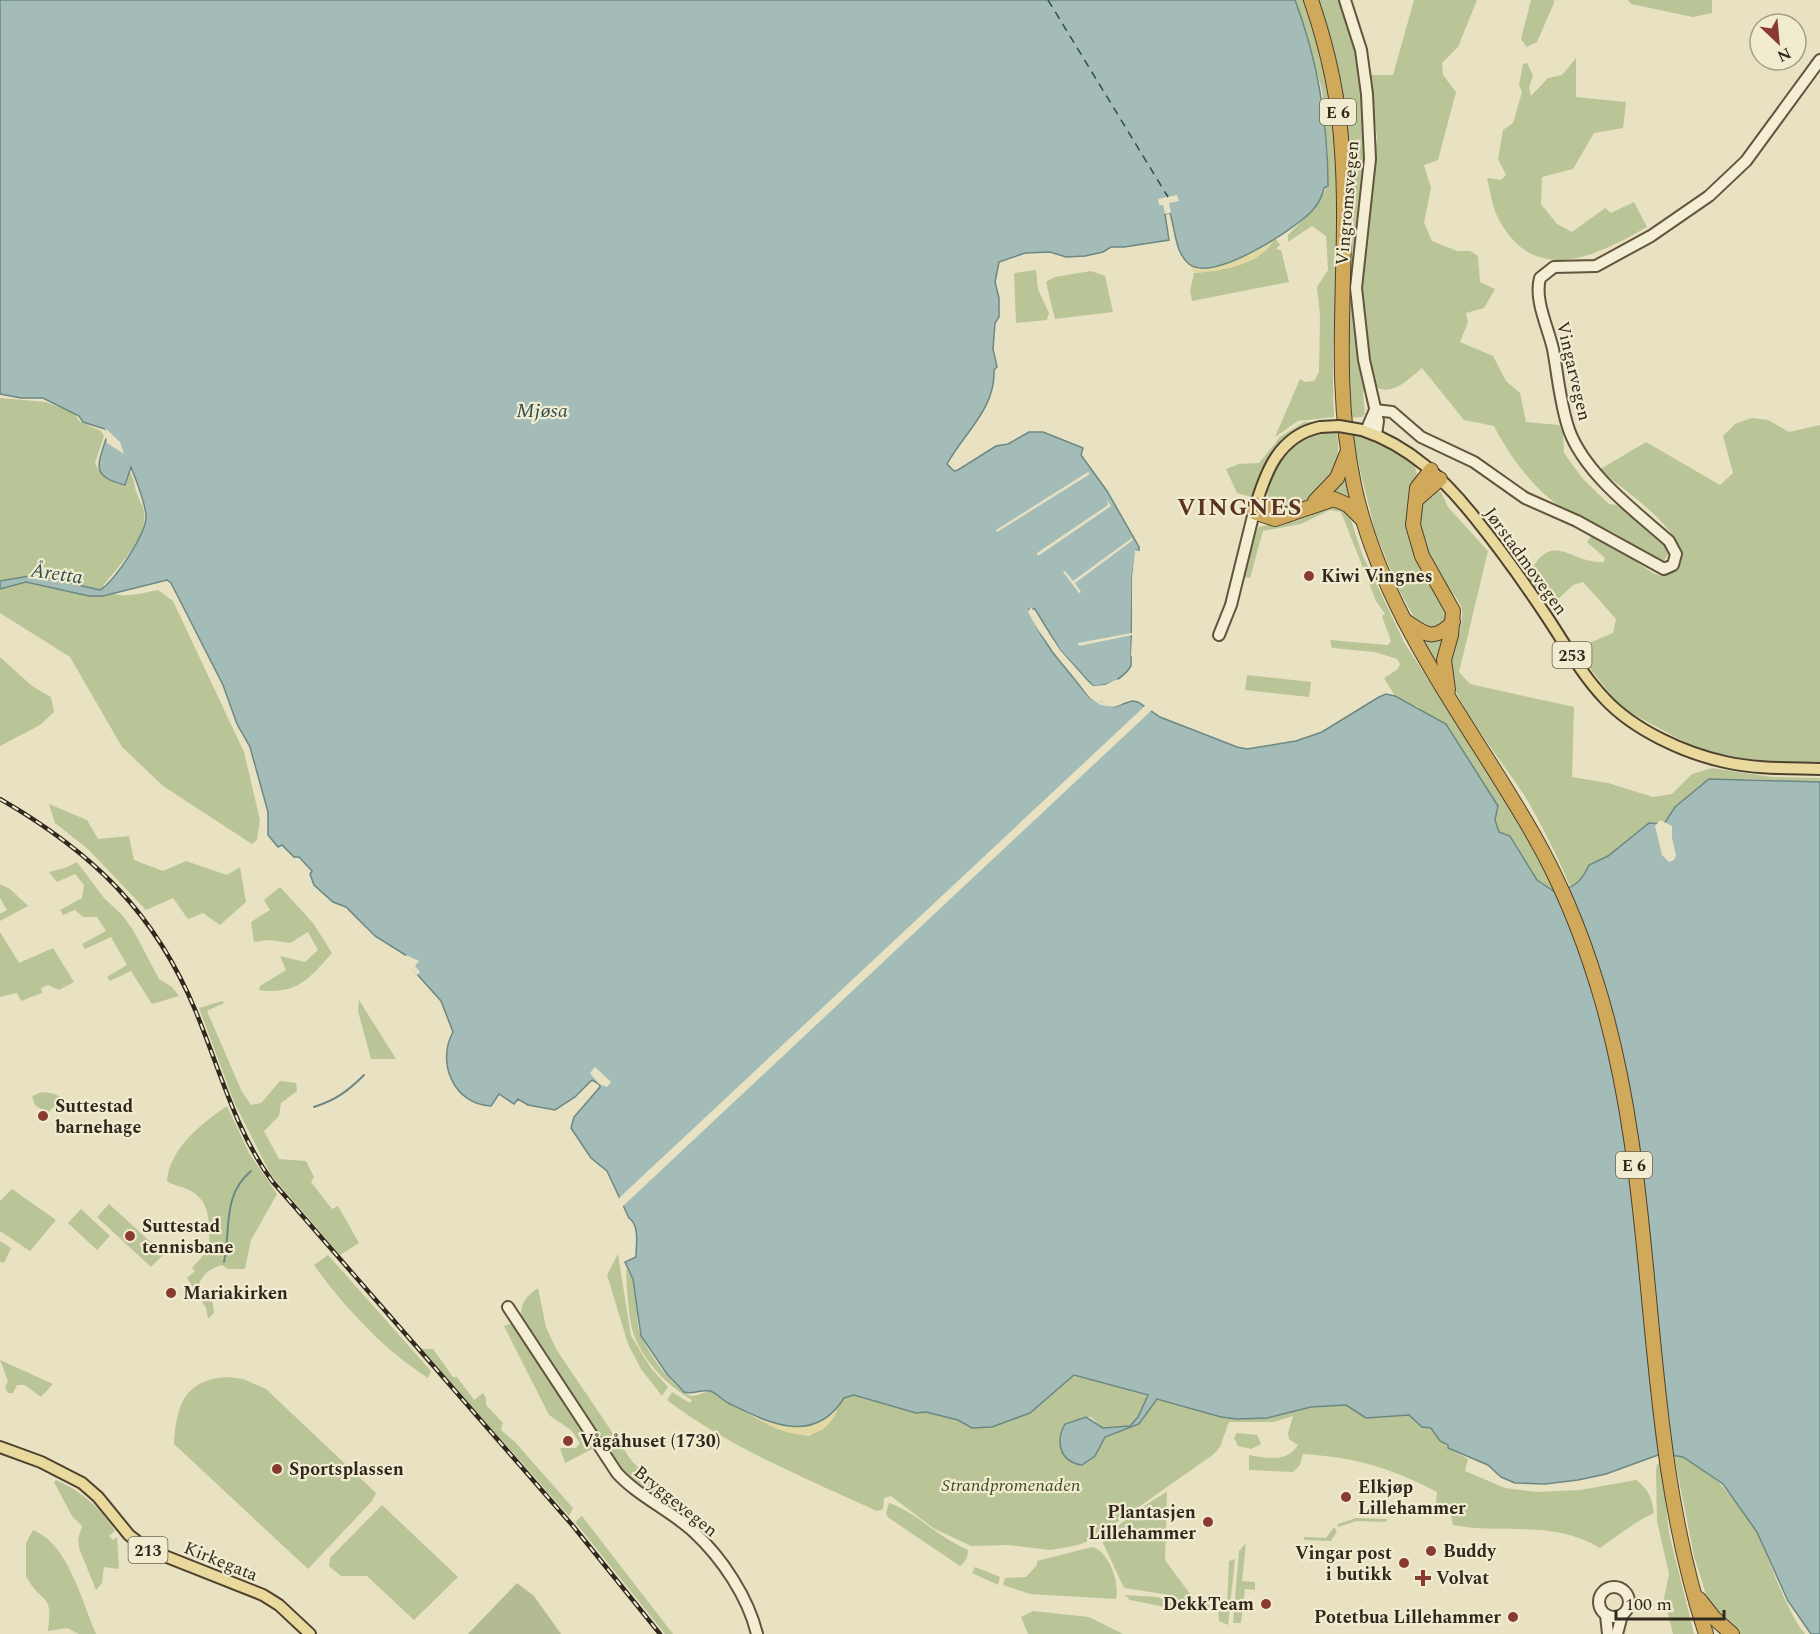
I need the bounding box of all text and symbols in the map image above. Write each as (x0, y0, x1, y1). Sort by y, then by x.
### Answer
north arrow (1748, 12, 1808, 72)
text: N (1773, 41, 1795, 68)
road number: E 6 (1320, 99, 1356, 125)
street label: Vingromsvegen (1329, 139, 1366, 267)
street label: Vingarvegen (1549, 319, 1598, 423)
water label: Mjøsa (516, 396, 568, 426)
district label: VINGNES (1177, 490, 1303, 526)
street label: Jørstadmovegen (1477, 502, 1574, 621)
water label: Åretta (28, 555, 85, 592)
place label: Kiwi Vingnes (1321, 563, 1433, 590)
marker: Kiwi Vingnes (1302, 569, 1316, 583)
road number: 253 (1552, 642, 1592, 668)
place label: Suttestad barnehage (55, 1093, 141, 1141)
marker: Suttestad barnehage (36, 1109, 50, 1123)
road number: E 6 (1616, 1152, 1652, 1178)
place label: Suttestad tennisbane (142, 1213, 234, 1261)
marker: Suttestad tennisbane (123, 1229, 137, 1243)
place label: Mariakirken (183, 1280, 288, 1307)
marker: Mariakirken (164, 1286, 178, 1300)
place label: Vågåhuset (1730) (580, 1428, 720, 1455)
marker: Vågåhuset (1730) (561, 1434, 575, 1448)
place label: Sportsplassen (289, 1456, 404, 1483)
street label: Bryggevegen (628, 1459, 724, 1544)
marker: Sportsplassen (270, 1462, 284, 1476)
park label: Strandpromenaden (941, 1472, 1081, 1499)
place label: Elkjøp Lillehammer (1358, 1474, 1466, 1522)
marker: Elkjøp Lillehammer (1339, 1490, 1353, 1504)
place label: Plantasjen Lillehammer (1088, 1499, 1196, 1547)
marker: Plantasjen Lillehammer (1201, 1515, 1215, 1529)
street label: Kirkegata (180, 1534, 262, 1589)
road number: 213 (128, 1537, 168, 1563)
place label: Buddy (1443, 1538, 1497, 1565)
place label: Vingar post i butikk (1295, 1540, 1392, 1588)
marker: Buddy (1424, 1544, 1438, 1558)
marker: Vingar post i butikk (1397, 1556, 1411, 1570)
place label: Volvat (1436, 1565, 1489, 1592)
marker: Volvat (1414, 1569, 1432, 1587)
scale bar (1616, 1583, 1724, 1621)
place label: DekkTeam (1163, 1591, 1254, 1618)
text: 100 m (1625, 1591, 1672, 1618)
marker: DekkTeam (1259, 1597, 1273, 1611)
place label: Potetbua Lillehammer (1314, 1604, 1501, 1631)
marker: Potetbua Lillehammer (1506, 1610, 1520, 1624)

